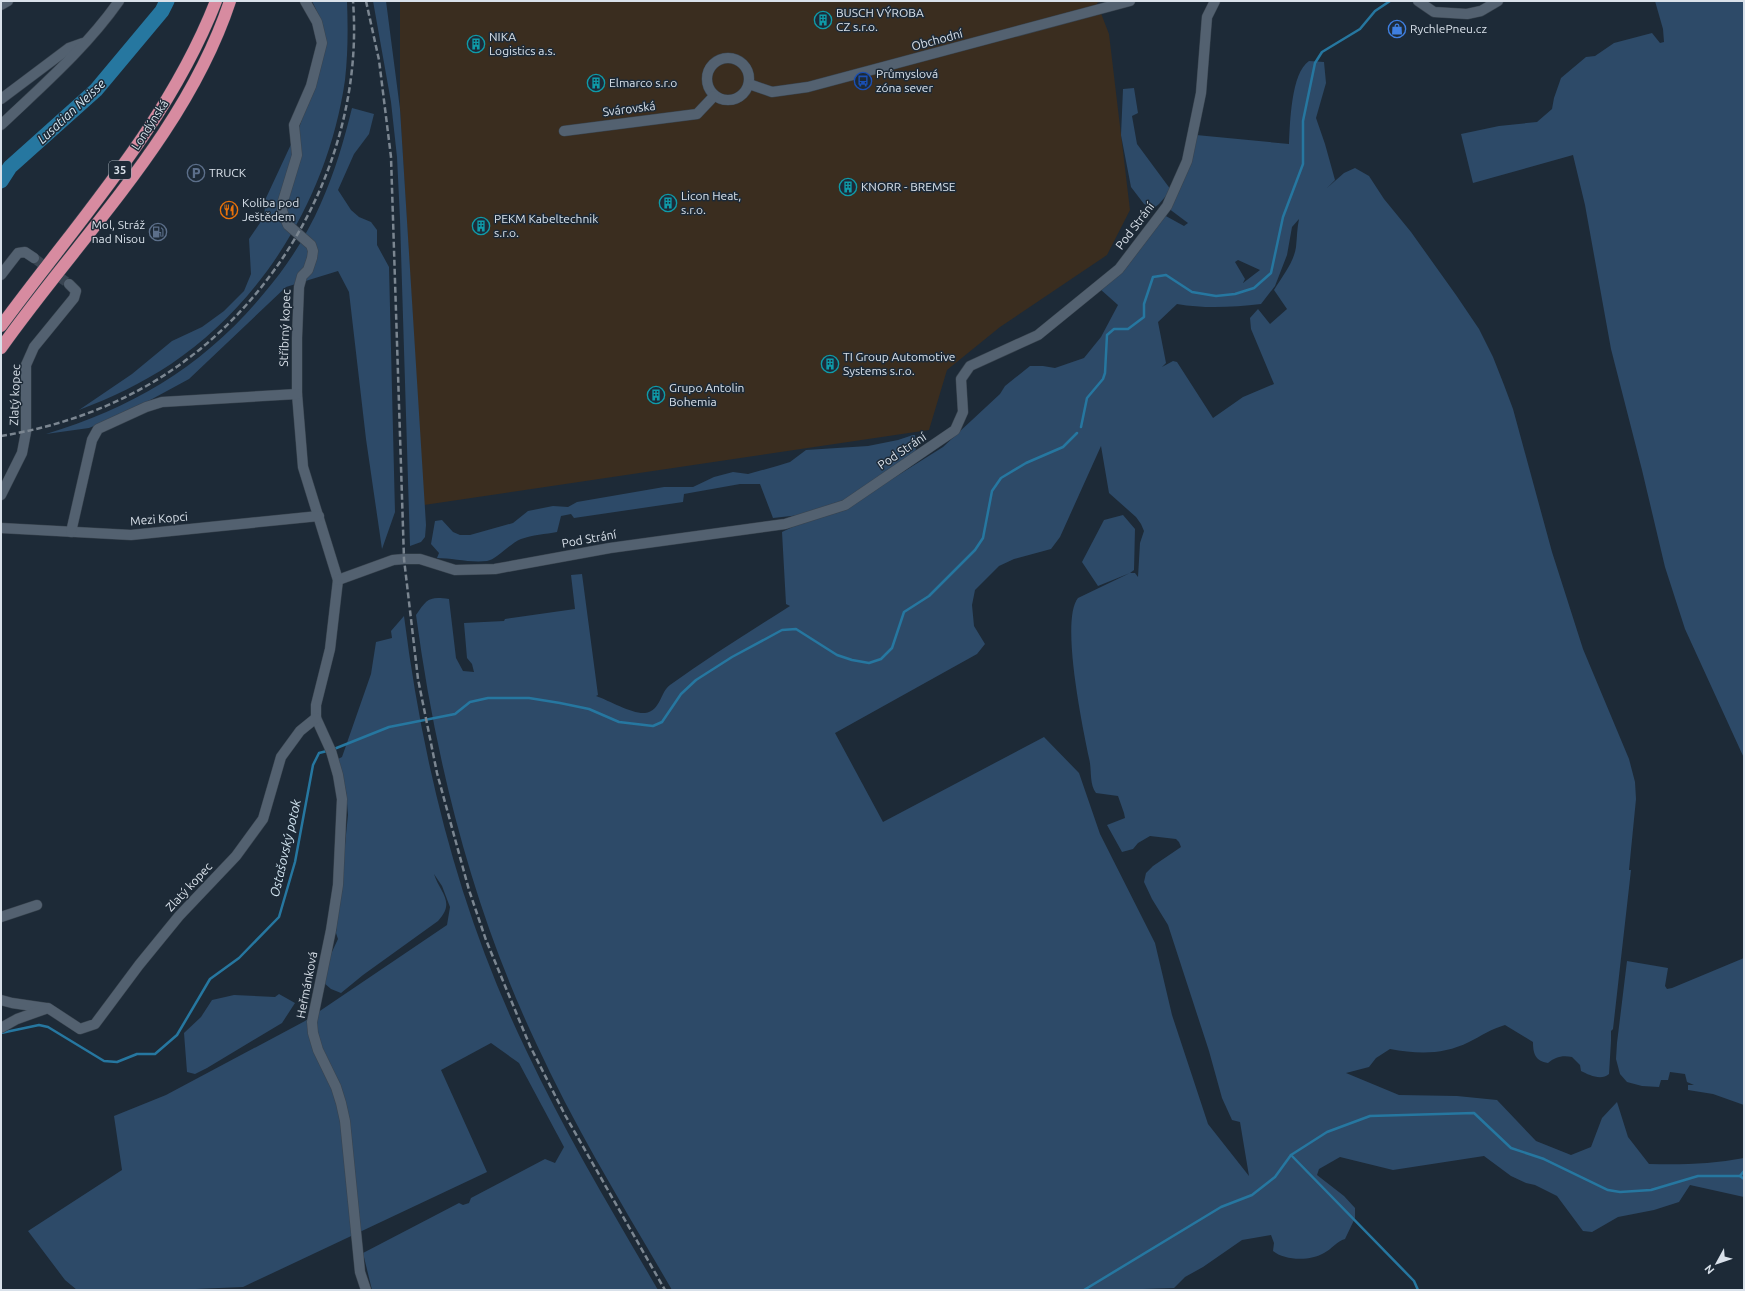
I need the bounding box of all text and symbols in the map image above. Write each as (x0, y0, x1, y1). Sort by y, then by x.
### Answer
place label: BUSCH VÝROBA CZ s.r.o. (836, 6, 924, 33)
building icon: BUSCH VÝROBA CZ s.r.o. (813, 10, 833, 30)
shop icon: RychlePneu.cz (1387, 19, 1407, 39)
place label: RychlePneu.cz (1410, 22, 1487, 35)
street label: Obchodní (910, 26, 965, 53)
place label: NIKA Logistics a.s. (489, 30, 556, 57)
building icon: NIKA Logistics a.s. (466, 34, 486, 54)
place label: Průmyslová zóna sever (876, 67, 938, 94)
bus stop icon: Průmyslová zóna sever (853, 71, 873, 91)
building icon: Elmarco s.r.o (586, 73, 606, 93)
water label: Lusatian Neisse (34, 76, 108, 146)
place label: Elmarco s.r.o (609, 76, 677, 89)
street label: Londýnská (129, 97, 171, 152)
street label: Svárovská (602, 99, 656, 118)
road number: 35 (109, 161, 131, 179)
parking icon: TRUCK (186, 163, 206, 183)
place label: TRUCK (209, 166, 247, 179)
building icon: KNORR - BREMSE (838, 177, 858, 197)
place label: KNORR - BREMSE (861, 180, 956, 193)
place label: Licon Heat, s.r.o. (681, 189, 741, 216)
building icon: Licon Heat, s.r.o. (658, 193, 678, 213)
place label: Koliba pod Ještědem (242, 196, 299, 223)
street label: Pod Strání (1113, 199, 1157, 252)
restaurant icon: Koliba pod Ještědem (219, 200, 239, 220)
place label: PEKM Kabeltechnik s.r.o. (494, 212, 598, 239)
building icon: PEKM Kabeltechnik s.r.o. (471, 216, 491, 236)
place label: Mol, Stráž nad Nisou (91, 218, 145, 245)
fuel station icon: Mol, Stráž nad Nisou (148, 222, 168, 242)
street label: Stříbrný kopec (277, 289, 292, 367)
place label: TI Group Automotive Systems s.r.o. (843, 350, 955, 377)
building icon: TI Group Automotive Systems s.r.o. (820, 354, 840, 374)
street label: Zlatý kopec (7, 364, 22, 426)
place label: Grupo Antolin Bohemia (669, 381, 744, 408)
building icon: Grupo Antolin Bohemia (646, 385, 666, 405)
street label: Pod Strání (875, 429, 929, 471)
street label: Mezi Kopci (130, 509, 188, 528)
street label: Pod Strání (561, 527, 618, 550)
water label: Ostašovský potok (267, 797, 303, 898)
street label: Zlatý kopec (163, 859, 215, 914)
street label: Heřmánková (294, 950, 319, 1019)
north arrow (1697, 1243, 1737, 1283)
text: N (1702, 1262, 1717, 1276)

